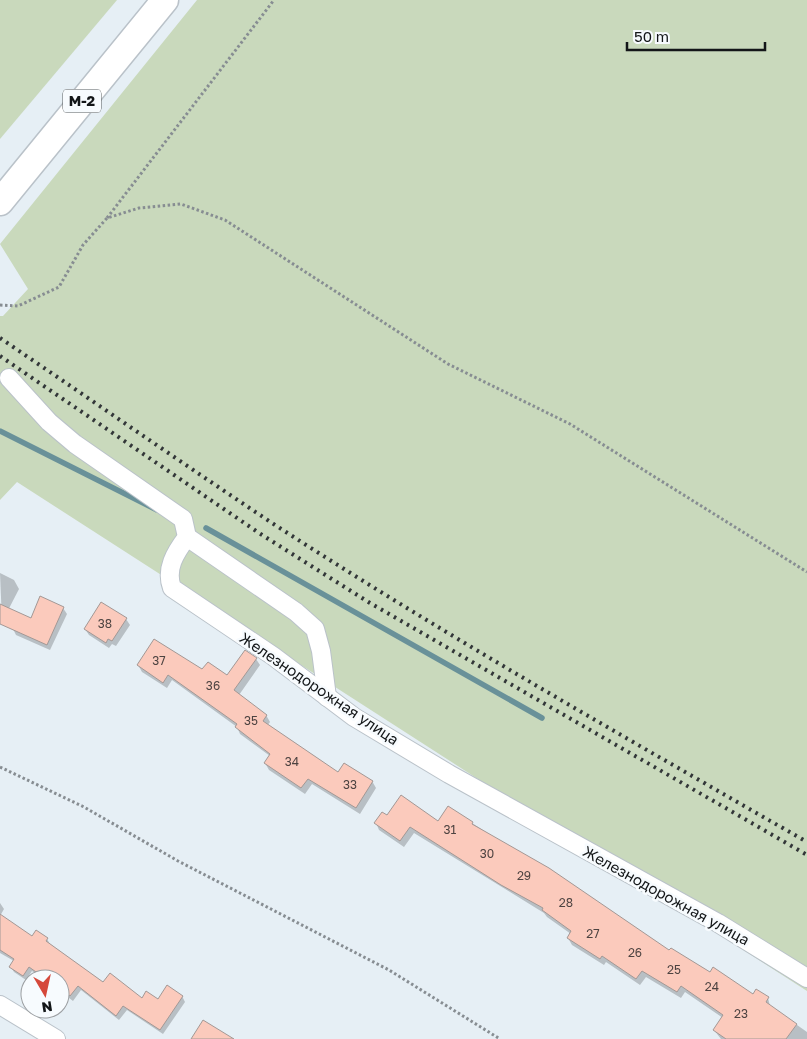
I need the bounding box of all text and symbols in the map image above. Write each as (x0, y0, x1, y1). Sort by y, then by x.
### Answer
scale bar (627, 20, 764, 52)
text: 50 m (634, 27, 669, 45)
road number: М-2 (63, 90, 101, 112)
house number: 38 (98, 616, 112, 631)
street label: Железнодорожная улица (237, 628, 402, 748)
house number: 37 (152, 653, 166, 668)
house number: 36 (206, 678, 220, 693)
house number: 35 (244, 713, 258, 728)
house number: 34 (285, 754, 299, 769)
house number: 33 (343, 777, 357, 792)
house number: 31 (444, 822, 457, 837)
street label: Железнодорожная улица (580, 842, 753, 949)
house number: 30 (480, 846, 494, 861)
house number: 29 (517, 868, 531, 883)
house number: 28 (559, 895, 573, 910)
house number: 27 (586, 926, 600, 941)
house number: 26 (628, 945, 642, 960)
house number: 25 (667, 962, 681, 977)
north arrow (20, 969, 70, 1019)
house number: 24 (705, 979, 719, 994)
text: N (41, 998, 54, 1017)
house number: 23 (734, 1006, 748, 1021)

